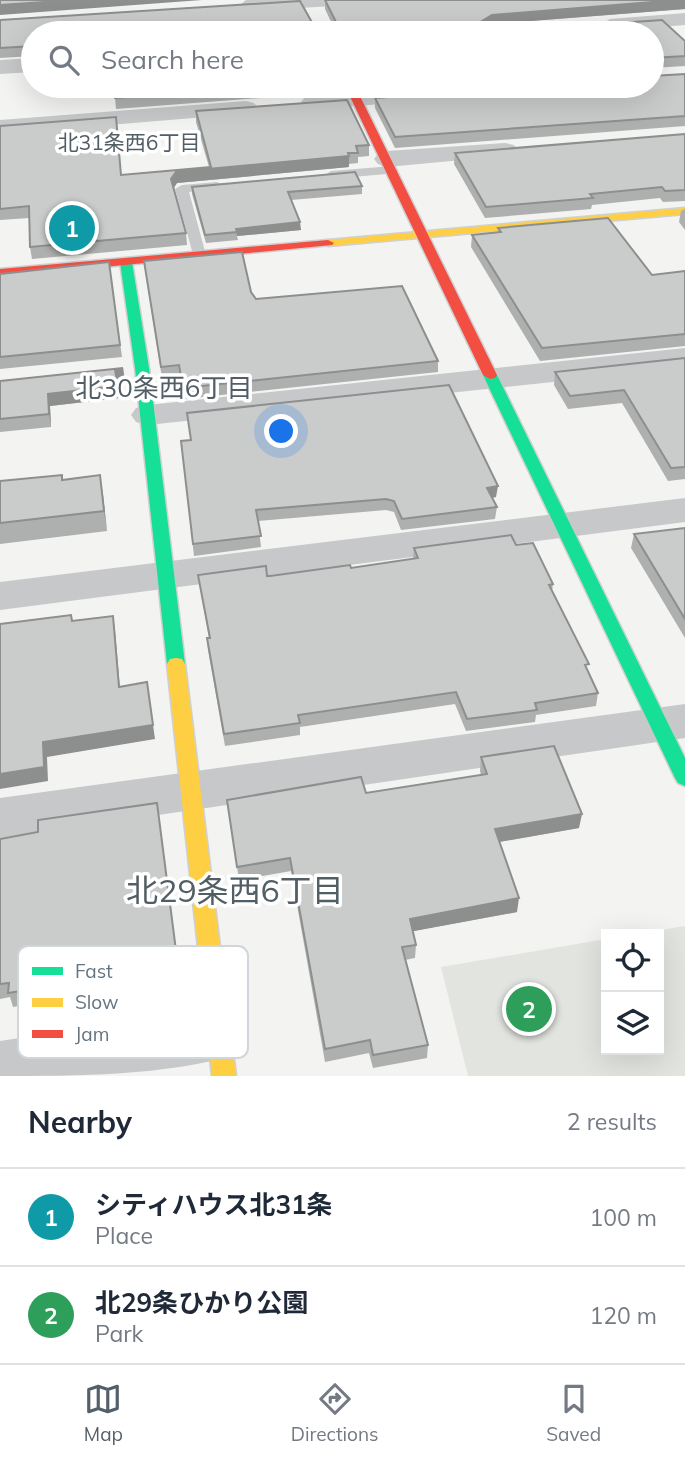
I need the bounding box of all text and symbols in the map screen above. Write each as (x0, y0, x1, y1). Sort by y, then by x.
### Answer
search box (21, 21, 664, 98)
icon: search (45, 41, 83, 79)
text: Search here (101, 43, 244, 76)
district label: 北31条西6丁目 (58, 129, 200, 155)
pin: 1 (49, 202, 95, 254)
district label: 北30条西6丁目 (76, 371, 252, 404)
your location (264, 414, 298, 448)
district label: 北29条西6丁目 (126, 870, 344, 910)
map controls (601, 929, 664, 1055)
button: locate (601, 929, 664, 992)
legend (18, 946, 248, 1058)
text: Fast (75, 959, 113, 983)
pin: 2 (506, 983, 552, 1035)
text: Slow (75, 990, 119, 1014)
button: layers (601, 992, 664, 1055)
text: Jam (75, 1022, 109, 1046)
text: Nearby (28, 1103, 132, 1141)
text: 2 results (567, 1107, 657, 1136)
text: シティハウス北31条 (95, 1188, 333, 1221)
text: 1 (44, 1203, 58, 1232)
text: 100 m (589, 1203, 657, 1232)
text: Place (95, 1221, 153, 1250)
text: 北29条ひかり公園 (95, 1286, 308, 1319)
text: 2 (44, 1301, 58, 1330)
text: 120 m (589, 1301, 657, 1330)
text: Park (95, 1319, 143, 1348)
tab: Map (84, 1380, 123, 1446)
tab: Directions (291, 1380, 379, 1446)
tab: Saved (546, 1380, 601, 1446)

